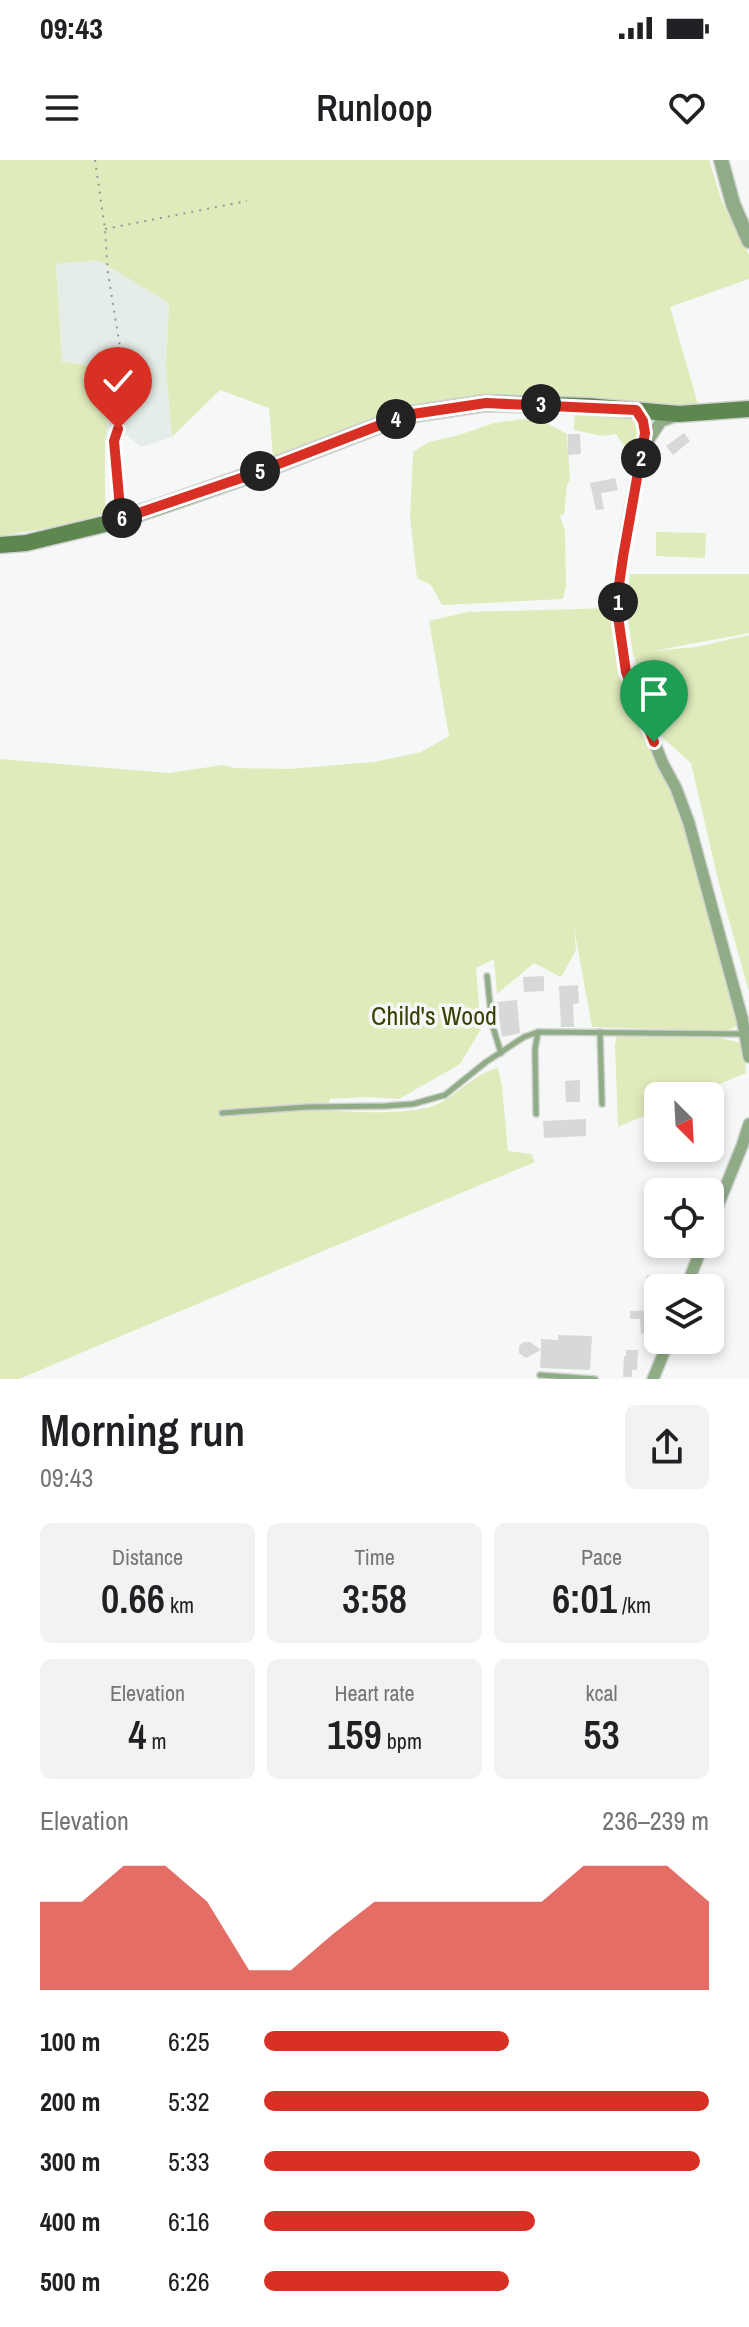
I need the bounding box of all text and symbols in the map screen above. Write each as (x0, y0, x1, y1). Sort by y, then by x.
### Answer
text: 09:43 (40, 8, 103, 48)
text: Runloop (316, 84, 433, 132)
icon: menu (40, 86, 84, 130)
icon: heart (665, 86, 709, 130)
pin (84, 347, 152, 429)
icon: check (96, 359, 140, 403)
pin: 3 (521, 384, 561, 424)
text: 3 (536, 389, 546, 419)
pin: 4 (376, 399, 416, 439)
text: 4 (391, 404, 401, 434)
pin: 2 (621, 438, 661, 478)
text: 2 (636, 443, 646, 473)
pin: 5 (240, 451, 280, 491)
text: 5 (255, 456, 265, 486)
pin: 6 (102, 498, 142, 538)
text: 6 (117, 503, 127, 533)
pin: 1 (598, 582, 638, 622)
text: 1 (613, 587, 623, 617)
pin (620, 660, 688, 742)
icon: arrive (632, 672, 676, 716)
park label: Child's Wood (371, 998, 497, 1033)
north arrow (644, 1082, 724, 1162)
map controls (644, 1082, 724, 1354)
button: locate (644, 1178, 724, 1258)
button: layers (644, 1274, 724, 1354)
text: Morning run (40, 1400, 245, 1460)
button: share (625, 1405, 709, 1489)
text: 09:43 (40, 1460, 93, 1495)
text: Distance (112, 1542, 183, 1572)
text: Time (354, 1542, 395, 1572)
text: Pace (581, 1542, 622, 1572)
text: 0.66 (101, 1572, 165, 1625)
text: 3:58 (342, 1572, 407, 1625)
text: 6:01 (552, 1572, 617, 1625)
text: km (165, 1590, 194, 1620)
text: /km (617, 1590, 651, 1620)
text: Elevation (110, 1678, 185, 1708)
text: Heart rate (334, 1678, 415, 1708)
text: kcal (585, 1678, 618, 1708)
text: 4 (128, 1708, 147, 1761)
text: 159 (327, 1708, 382, 1761)
text: 53 (583, 1708, 620, 1761)
text: m (147, 1726, 167, 1756)
text: bpm (382, 1726, 422, 1756)
text: Elevation (40, 1803, 129, 1838)
text: 236–239 m (602, 1803, 709, 1838)
text: 100 m (40, 2024, 100, 2059)
text: 6:25 (168, 2024, 210, 2059)
text: 200 m (40, 2084, 100, 2119)
text: 5:32 (168, 2084, 210, 2119)
text: 300 m (40, 2144, 100, 2179)
text: 5:33 (168, 2144, 210, 2179)
text: 400 m (40, 2204, 100, 2239)
text: 6:16 (168, 2204, 210, 2239)
text: 500 m (40, 2264, 100, 2299)
text: 6:26 (168, 2264, 210, 2299)

